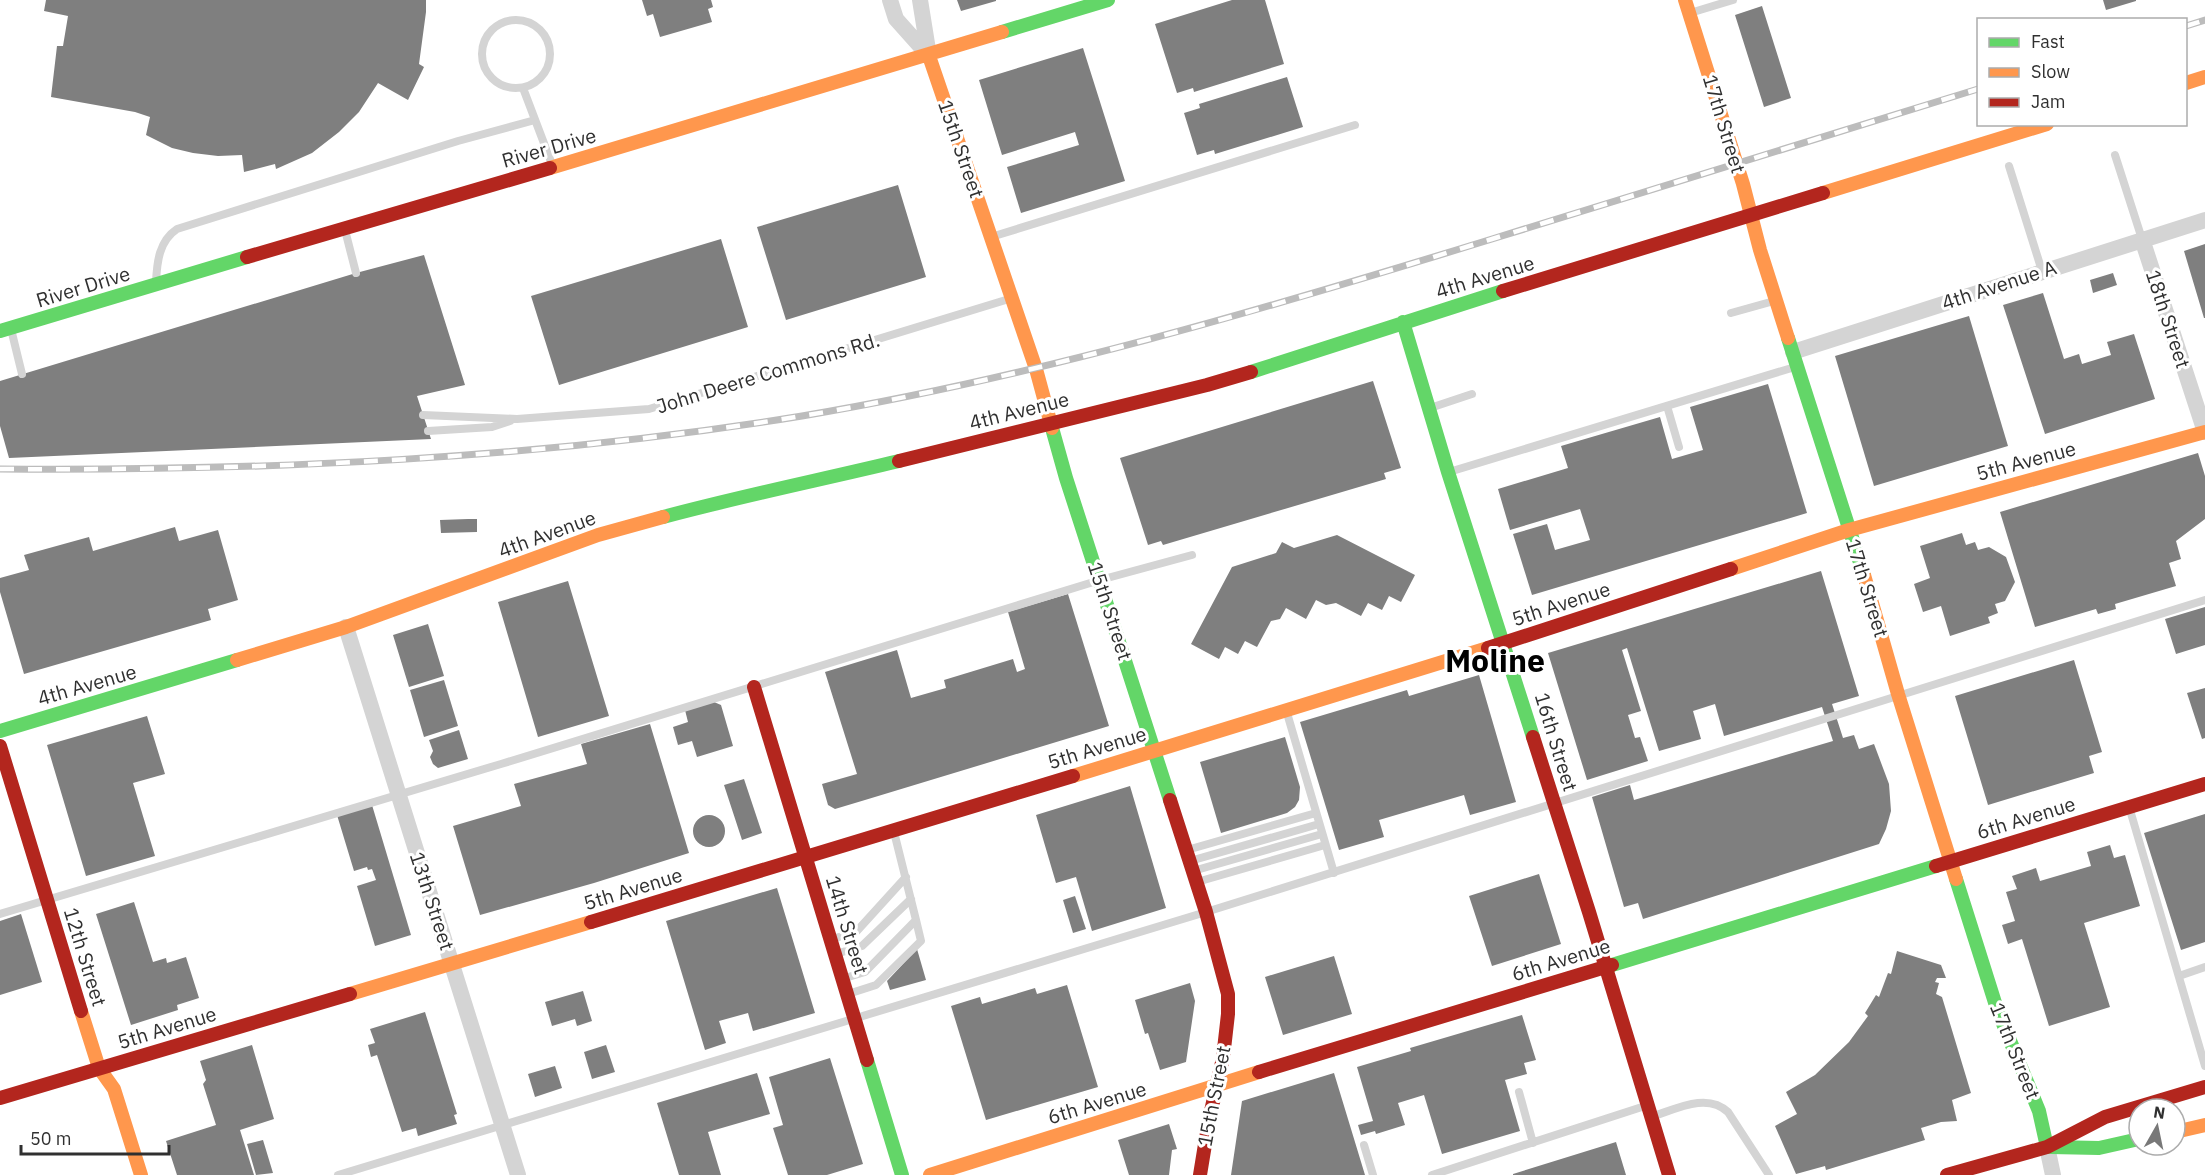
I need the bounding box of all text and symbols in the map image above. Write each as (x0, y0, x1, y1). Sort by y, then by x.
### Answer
legend (1977, 18, 2187, 126)
text: Fast (2031, 30, 2065, 53)
text: Slow (2031, 60, 2070, 83)
street label: 17th Street (1697, 71, 1752, 177)
text: Jam (2031, 90, 2066, 113)
street label: 15th Street (932, 96, 991, 201)
street label: River Drive (499, 121, 599, 174)
street label: 4th Avenue (1432, 249, 1538, 304)
street label: 4th Avenue A (1938, 253, 2060, 316)
street label: River Drive (33, 259, 133, 314)
street label: 18th Street (2140, 266, 2197, 372)
street label: John Deere Commons Rd. (653, 326, 883, 419)
street label: 4th Avenue (966, 385, 1072, 436)
street label: 5th Avenue (1973, 434, 2079, 487)
street label: 4th Avenue (494, 503, 599, 564)
street label: 17th Street (1840, 535, 1895, 641)
street label: 15th Street (1082, 558, 1139, 664)
street label: 5th Avenue (1508, 575, 1613, 632)
district label: Moline (1445, 639, 1545, 681)
street label: 4th Avenue (34, 657, 140, 712)
street label: 16th Street (1529, 689, 1584, 795)
street label: 5th Avenue (1044, 720, 1150, 775)
street label: 6th Avenue (1973, 790, 2079, 845)
street label: 13th Street (404, 848, 461, 954)
street label: 5th Avenue (580, 861, 686, 916)
street label: 14th Street (820, 872, 875, 978)
street label: 12th Street (58, 904, 113, 1010)
street label: 6th Avenue (1508, 932, 1614, 987)
street label: 17th Street (1984, 998, 2047, 1103)
street label: 5th Avenue (114, 1000, 220, 1055)
street label: 15th Street (1191, 1043, 1236, 1149)
street label: 6th Avenue (1044, 1075, 1150, 1130)
north arrow (2127, 1097, 2187, 1157)
text: N (2152, 1101, 2167, 1123)
scale bar (21, 1118, 170, 1156)
text: 50 m (30, 1127, 72, 1150)

